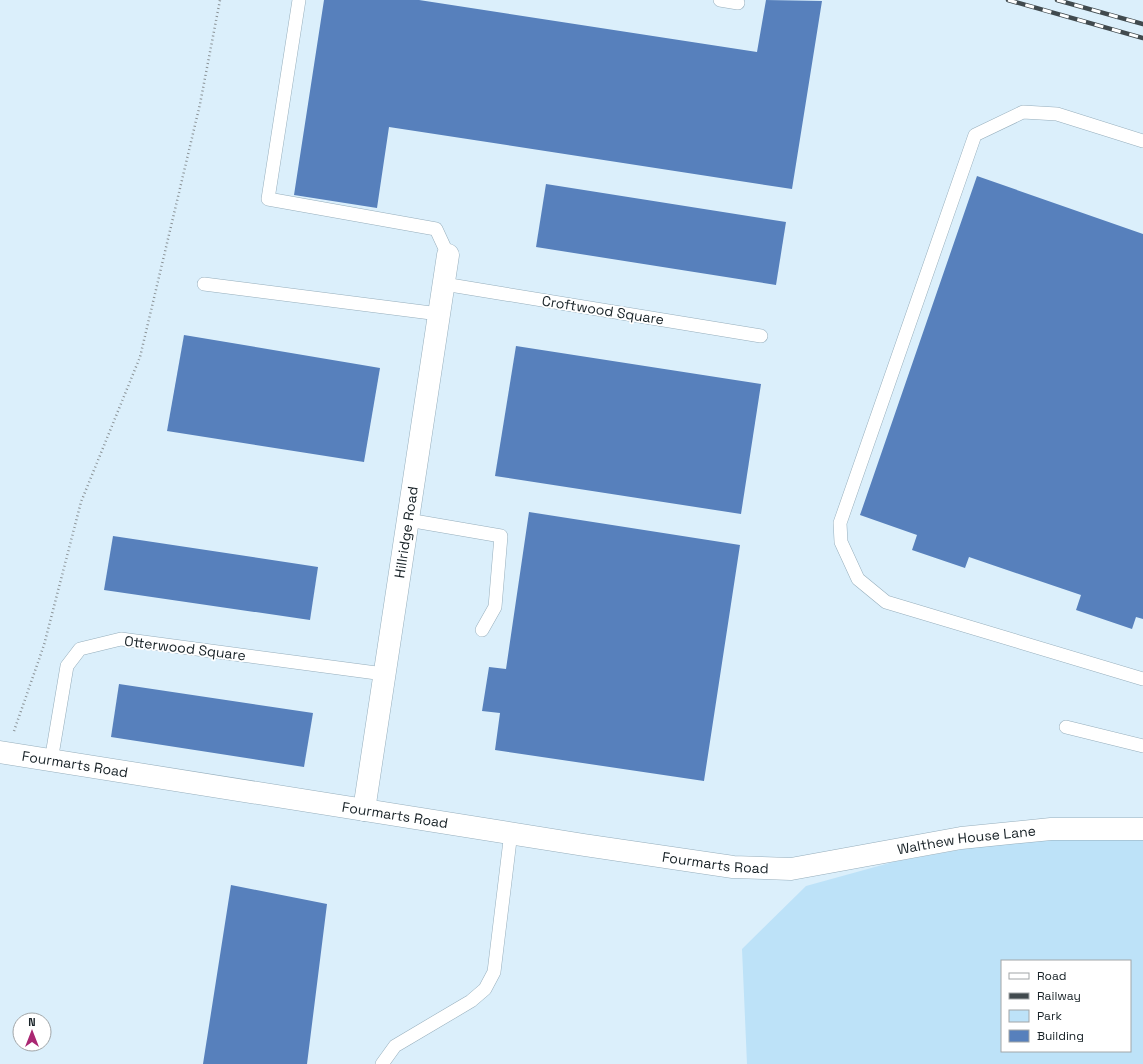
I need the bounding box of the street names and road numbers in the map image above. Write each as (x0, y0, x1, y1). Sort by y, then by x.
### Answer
street label: Croftwood Square (541, 291, 665, 329)
street label: Hillridge Road (390, 485, 422, 579)
street label: Otterwood Square (123, 632, 247, 664)
street label: Fourmarts Road (21, 747, 129, 781)
street label: Fourmarts Road (341, 798, 449, 832)
street label: Walthew House Lane (896, 822, 1037, 858)
street label: Fourmarts Road (661, 848, 769, 877)

